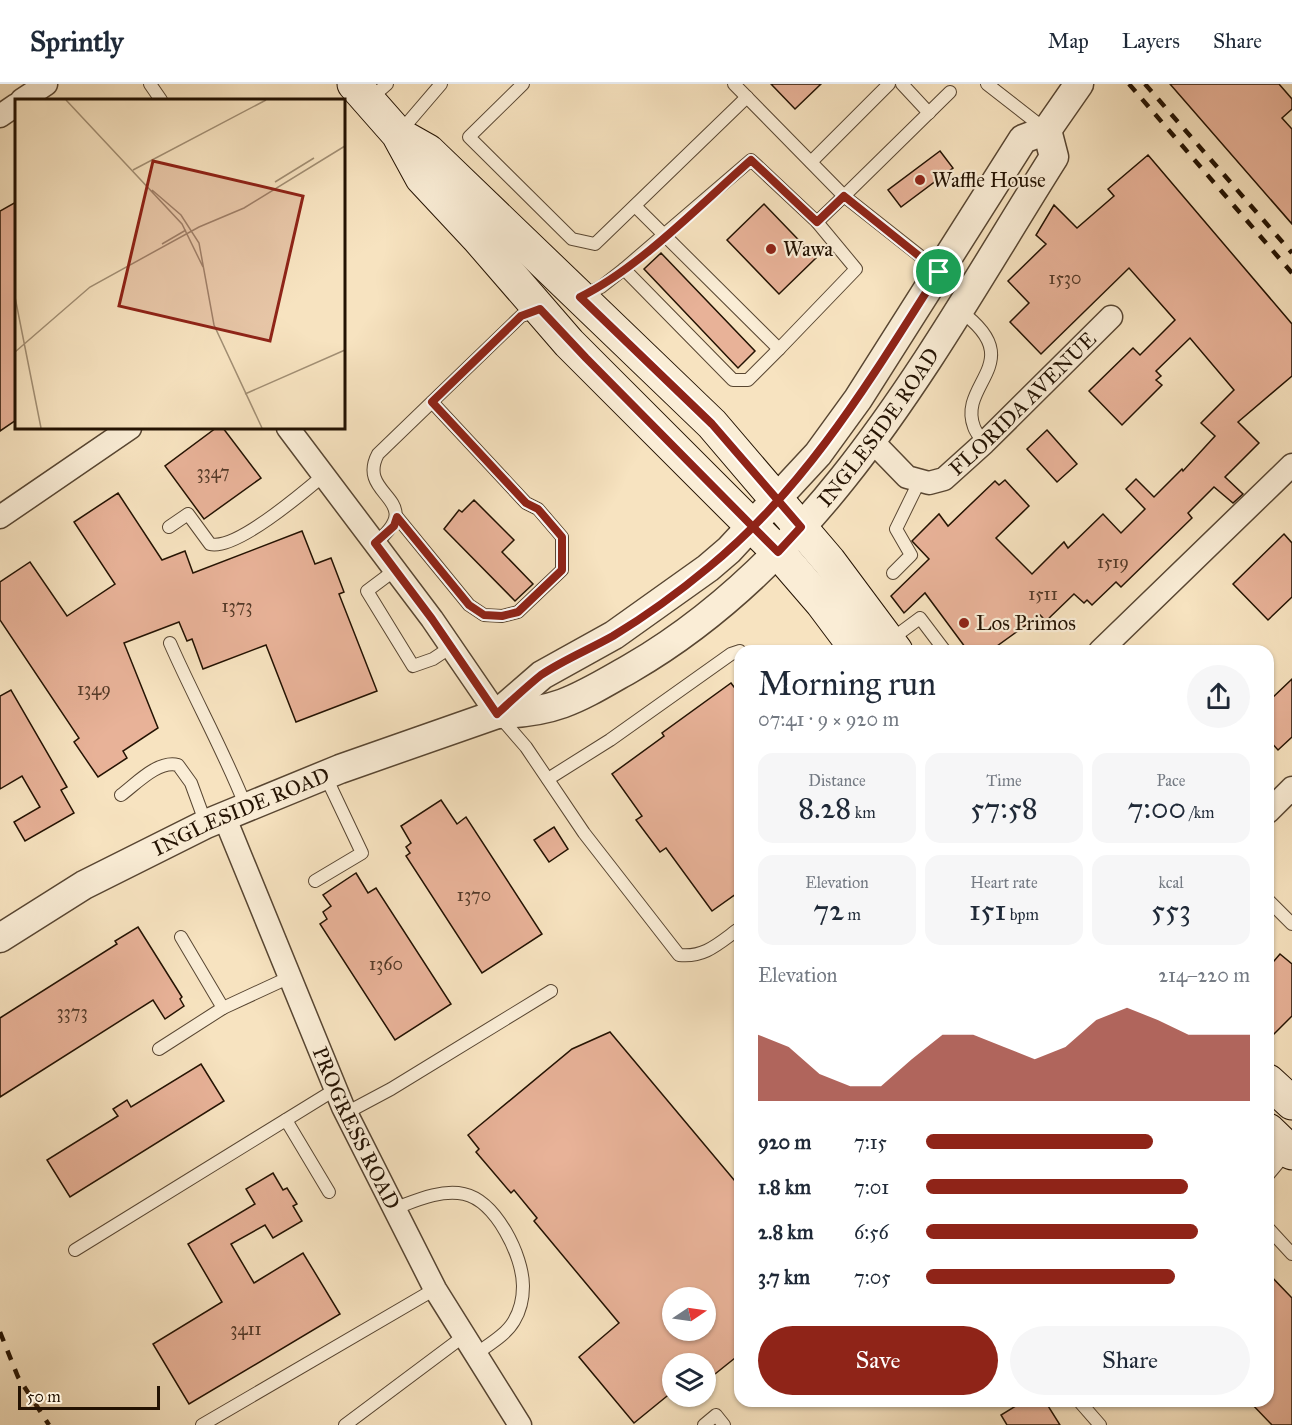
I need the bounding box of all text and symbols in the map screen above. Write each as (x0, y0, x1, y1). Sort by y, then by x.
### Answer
text: Sprintly (30, 24, 123, 59)
text: Map (1048, 28, 1089, 54)
text: Layers (1122, 28, 1180, 54)
text: Share (1213, 28, 1262, 54)
inset map (15, 99, 345, 429)
place label: Waffle House (932, 167, 1046, 193)
marker: Waffle House (913, 173, 927, 187)
place label: Wawa (783, 236, 833, 262)
marker: Wawa (764, 242, 778, 256)
pin (913, 246, 964, 297)
icon: arrive (922, 255, 955, 288)
house number: 1530 (1048, 267, 1082, 289)
street label: FLORIDA AVENUE (944, 326, 1102, 481)
street label: INGLESIDE ROAD (812, 343, 945, 512)
house number: 3347 (196, 461, 230, 483)
house number: 1519 (1097, 551, 1129, 573)
house number: 1511 (1028, 583, 1058, 605)
house number: 1373 (221, 595, 253, 617)
place label: Los Primos (976, 610, 1076, 636)
marker: Los Primos (957, 616, 971, 630)
text: Morning run (758, 664, 936, 704)
button: share (1187, 665, 1250, 728)
house number: 1349 (77, 678, 111, 700)
text: 07:41 · 9 × 920 m (758, 707, 899, 731)
street label: INGLESIDE ROAD (148, 762, 333, 862)
text: Distance (808, 771, 866, 790)
text: Time (986, 771, 1022, 790)
text: Pace (1156, 771, 1186, 790)
text: 8.28 (798, 790, 851, 826)
text: 57:58 (970, 790, 1038, 826)
text: 7:00 (1127, 790, 1186, 826)
text: km (851, 803, 876, 822)
text: /km (1186, 803, 1215, 822)
text: Elevation (805, 873, 869, 892)
text: Heart rate (970, 873, 1038, 892)
text: kcal (1158, 873, 1184, 892)
house number: 1370 (457, 884, 491, 906)
text: 72 (813, 892, 844, 928)
text: 151 (969, 892, 1006, 928)
text: 553 (1151, 892, 1191, 928)
text: m (844, 905, 861, 924)
text: bpm (1006, 905, 1039, 924)
house number: 1360 (369, 953, 403, 975)
text: Elevation (758, 963, 837, 987)
text: 214–220 m (1158, 963, 1250, 987)
house number: 3373 (56, 1001, 88, 1023)
street label: PROGRESS ROAD (307, 1043, 406, 1214)
text: 920 m (758, 1130, 811, 1154)
text: 7:15 (854, 1130, 887, 1154)
text: 1.8 km (758, 1175, 811, 1199)
text: 7:01 (854, 1175, 889, 1199)
text: 2.8 km (758, 1220, 813, 1244)
text: 6:56 (854, 1220, 889, 1244)
text: 3.7 km (758, 1265, 810, 1289)
text: 7:05 (854, 1265, 891, 1289)
north arrow (662, 1287, 716, 1341)
map controls (662, 1287, 716, 1407)
house number: 3411 (230, 1318, 262, 1340)
button: Save (758, 1326, 998, 1395)
button: Share (1010, 1326, 1250, 1395)
button: layers (662, 1353, 716, 1407)
scale bar (18, 1383, 160, 1410)
text: 50 m (27, 1387, 61, 1406)

